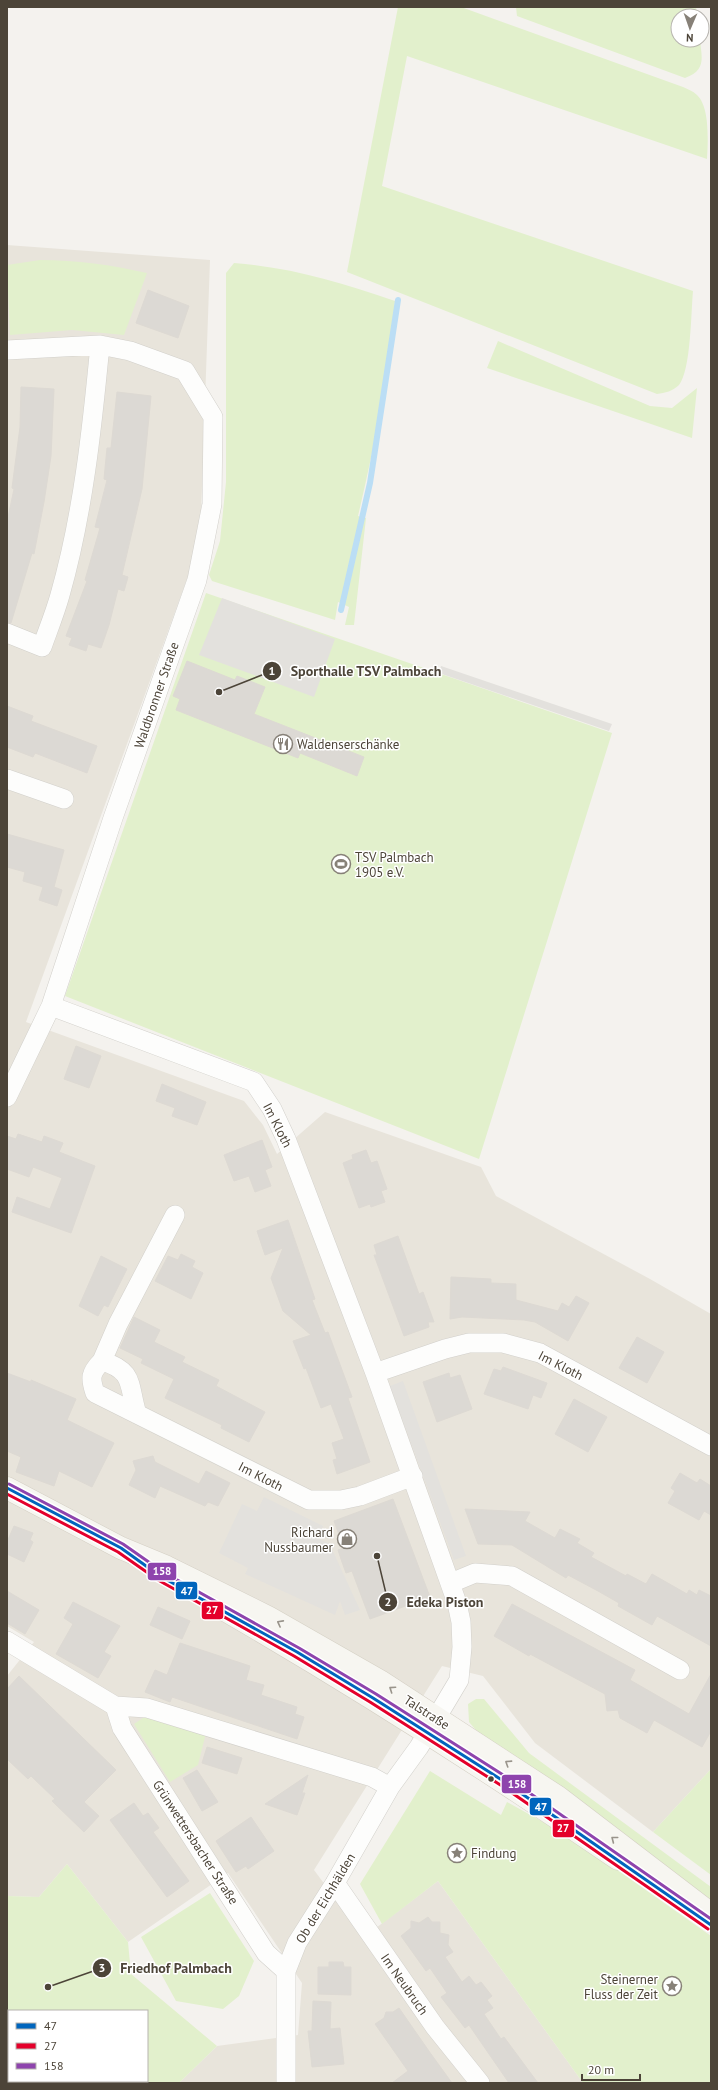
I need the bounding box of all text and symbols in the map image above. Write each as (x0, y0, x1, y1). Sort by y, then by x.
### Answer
north arrow (670, 8, 710, 48)
text: N (686, 31, 694, 45)
street label: Waldbronner Straße (130, 640, 183, 750)
callout: Sporthalle TSV Palmbach (262, 658, 449, 684)
text: Sporthalle TSV Palmbach (291, 662, 441, 680)
text: 1 (269, 663, 275, 678)
restaurant icon: Waldenserschänke (272, 733, 294, 755)
place label: Waldenserschänke (297, 736, 399, 753)
place label: TSV Palmbach 1905 e.V. (355, 849, 434, 881)
sports icon: TSV Palmbach 1905 e.V. (330, 853, 352, 875)
street label: Im Kloth (259, 1100, 296, 1150)
street label: Im Kloth (536, 1347, 586, 1384)
street label: Im Kloth (236, 1458, 286, 1495)
place label: Richard Nussbaumer (264, 1524, 334, 1556)
shop icon: Richard Nussbaumer (336, 1528, 358, 1550)
line badge: 158 (147, 1562, 177, 1581)
text: 158 (153, 1564, 171, 1578)
line badge: 47 (175, 1581, 198, 1600)
text: 47 (181, 1584, 193, 1598)
callout: Edeka Piston (378, 1589, 491, 1615)
text: Edeka Piston (407, 1593, 483, 1611)
text: 2 (385, 1594, 391, 1609)
line badge: 27 (201, 1601, 224, 1620)
text: 27 (206, 1603, 218, 1617)
one-way arrow (276, 1620, 284, 1628)
one-way arrow (389, 1687, 396, 1694)
street label: Talstraße (401, 1691, 453, 1733)
one-way arrow (505, 1760, 512, 1768)
unlabelled marker (486, 1774, 496, 1784)
line badge: 158 (501, 1774, 532, 1794)
street label: Grünwettersbacher Straße (149, 1777, 242, 1908)
text: 158 (508, 1777, 526, 1791)
line badge: 47 (529, 1797, 552, 1816)
text: 47 (535, 1800, 547, 1814)
line badge: 27 (552, 1819, 575, 1838)
text: 27 (557, 1821, 569, 1835)
one-way arrow (611, 1837, 618, 1844)
place icon: Findung (446, 1842, 468, 1864)
place label: Findung (471, 1845, 516, 1862)
street label: Ob der Eichhälden (292, 1850, 359, 1947)
street label: Im Neubruch (377, 1950, 432, 2018)
callout: Friedhof Palmbach (92, 1955, 240, 1981)
text: Friedhof Palmbach (120, 1959, 232, 1977)
text: 3 (99, 1960, 105, 1975)
place label: Steinerner Fluss der Zeit (584, 1971, 659, 2003)
place icon: Steinerner Fluss der Zeit (661, 1975, 683, 1997)
legend (8, 2010, 148, 2082)
text: 47 (44, 2018, 57, 2033)
text: 27 (44, 2038, 57, 2053)
scale bar (582, 2056, 640, 2082)
text: 158 (44, 2058, 64, 2073)
text: 20 m (588, 2062, 614, 2077)

